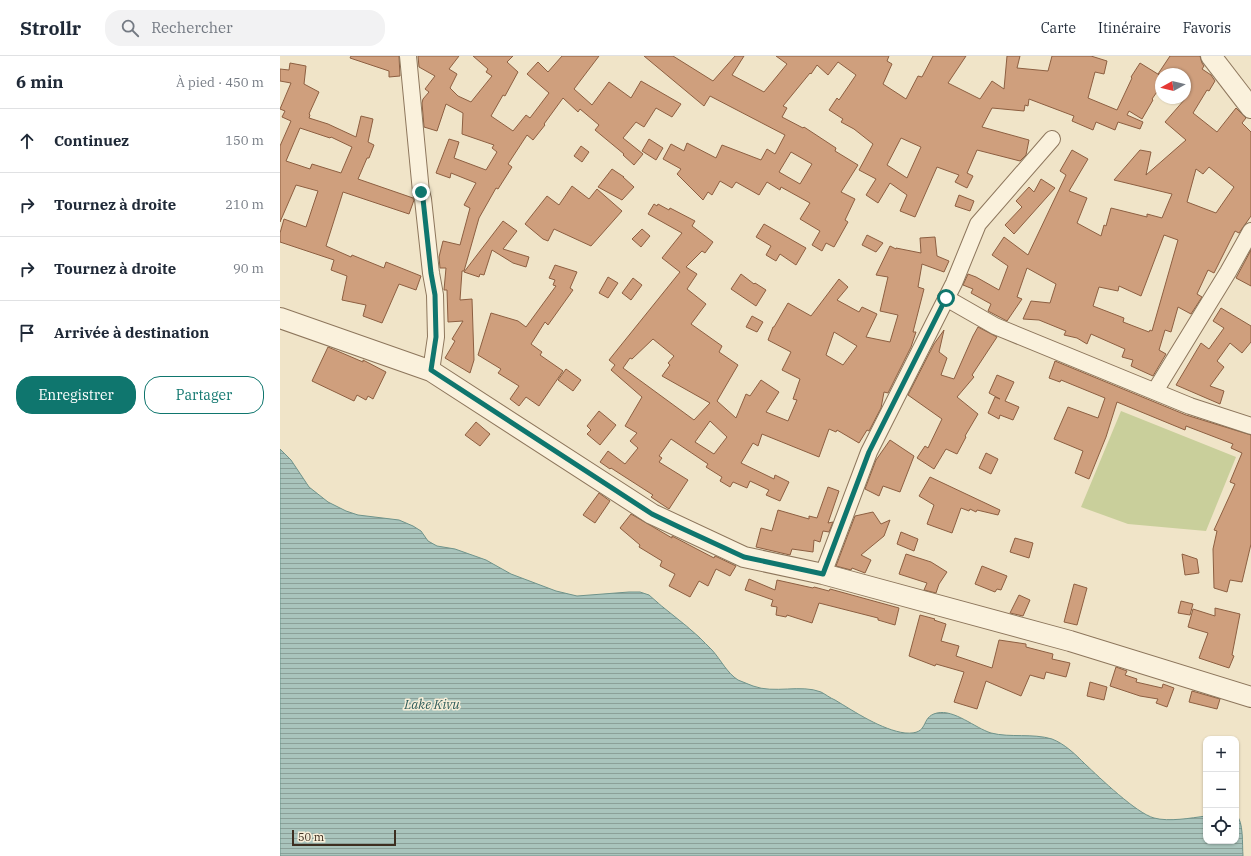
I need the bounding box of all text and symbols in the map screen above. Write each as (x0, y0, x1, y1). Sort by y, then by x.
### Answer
search box (105, 10, 385, 46)
text: Strollr (20, 16, 81, 40)
icon: search (119, 17, 141, 39)
text: Rechercher (151, 18, 233, 37)
text: Carte (1041, 19, 1076, 37)
text: Itinéraire (1098, 19, 1161, 37)
text: Favoris (1183, 19, 1231, 37)
north arrow (1155, 68, 1191, 104)
text: 6 min (16, 71, 64, 93)
text: À pied · 450 m (176, 74, 264, 91)
icon: ahead (16, 130, 38, 152)
text: Continuez (54, 131, 129, 150)
text: 150 m (225, 132, 264, 149)
route end (412, 183, 430, 201)
icon: right (16, 194, 38, 216)
text: Tournez à droite (54, 195, 176, 214)
text: 210 m (225, 196, 264, 213)
icon: right (16, 258, 38, 280)
text: Tournez à droite (54, 259, 176, 278)
text: 90 m (233, 260, 264, 277)
route start (937, 289, 955, 307)
icon: arrive (16, 322, 38, 344)
text: Arrivée à destination (54, 323, 209, 342)
button: Enregistrer (16, 376, 136, 414)
button: Partager (144, 376, 264, 414)
water label: Lake Kivu (403, 696, 460, 713)
map controls (1203, 736, 1239, 844)
button: + (1203, 736, 1239, 772)
button: − (1203, 772, 1239, 808)
button: locate (1203, 808, 1239, 844)
scale bar (292, 828, 396, 847)
text: 50 m (298, 830, 324, 844)

